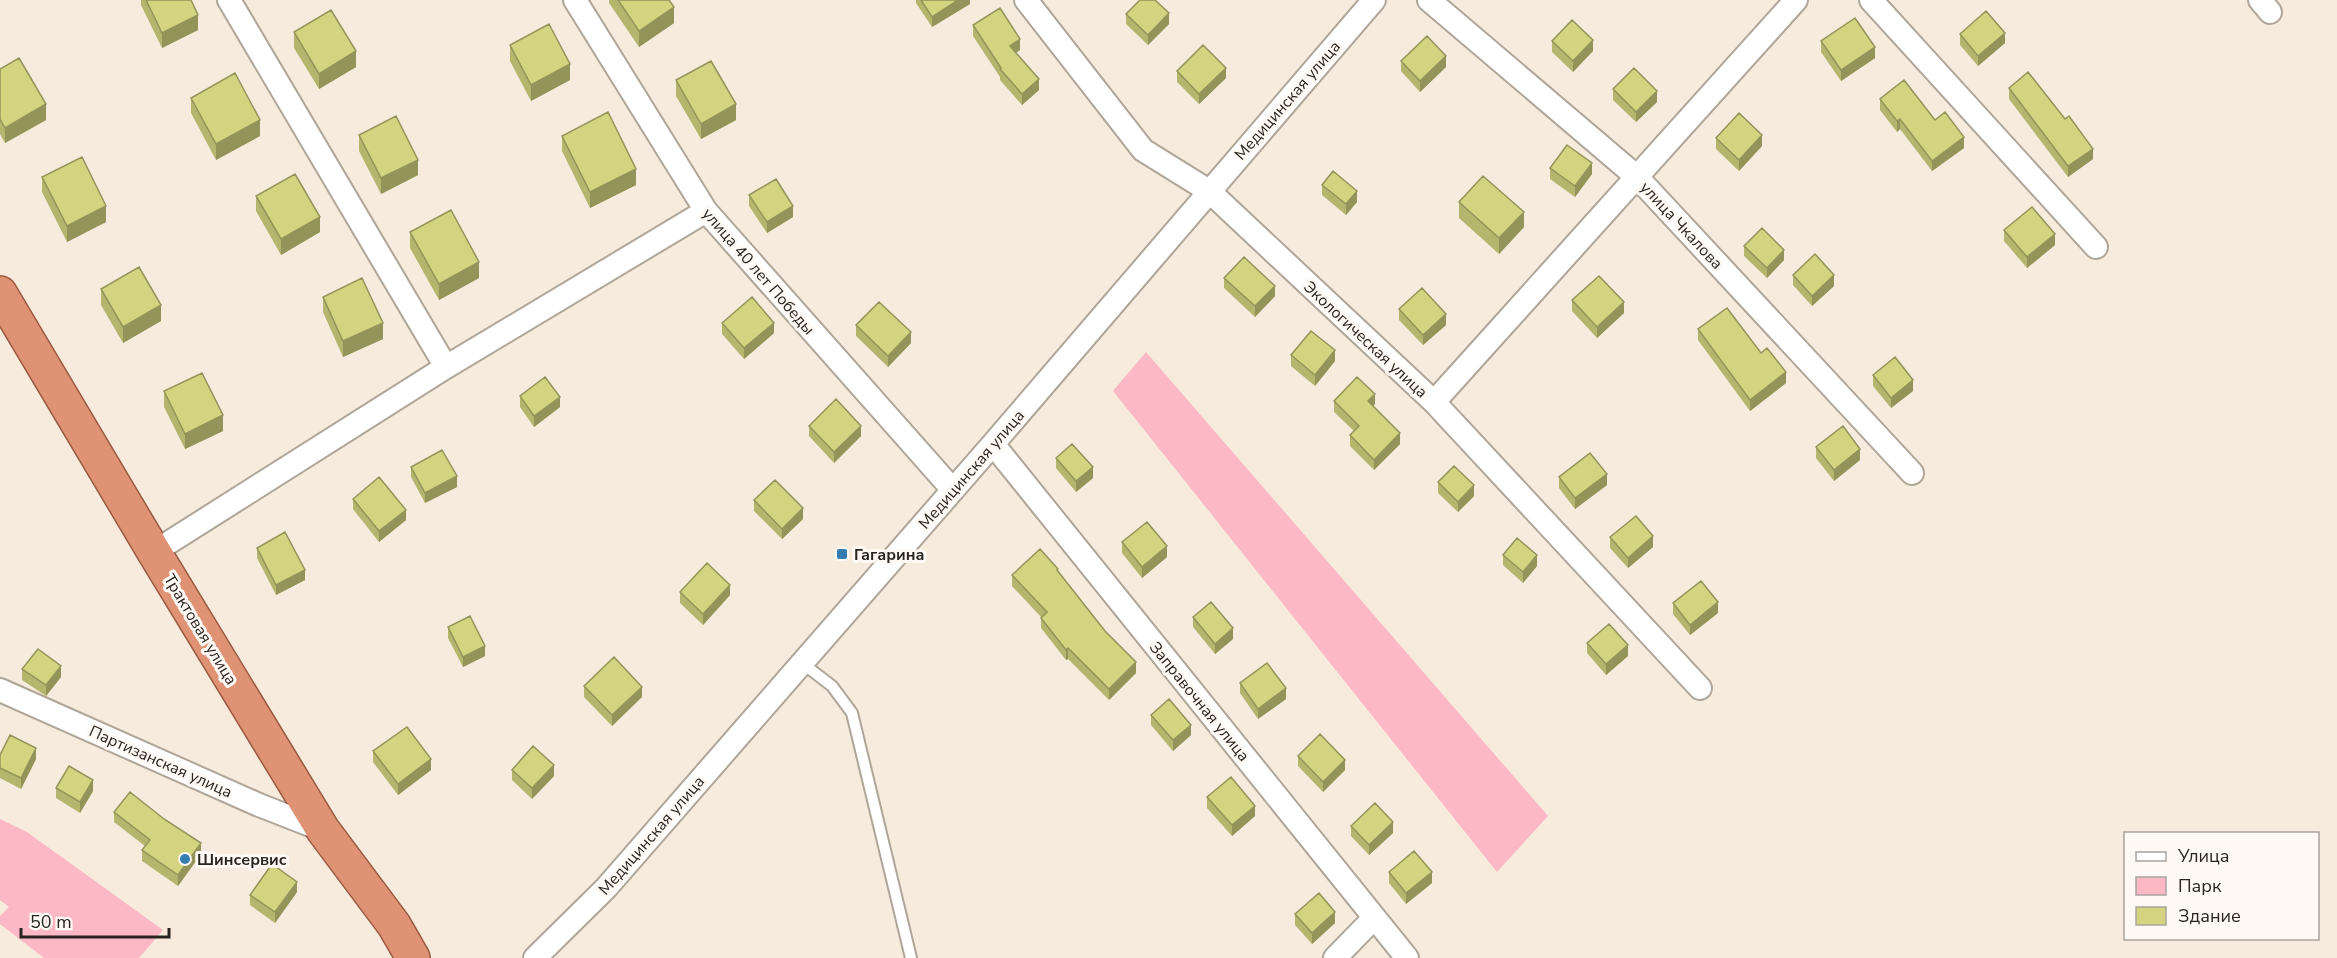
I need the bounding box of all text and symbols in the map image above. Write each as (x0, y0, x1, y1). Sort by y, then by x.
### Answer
street label: Медицинская улица (1230, 36, 1346, 165)
street label: улица Чкалова (1635, 177, 1728, 274)
street label: улица 40 лет Победы (697, 204, 819, 340)
street label: Экологическая улица (1299, 276, 1432, 403)
street label: Медицинская улица (914, 405, 1030, 534)
place label: Гагарина (854, 544, 924, 566)
marker: Гагарина (835, 547, 849, 561)
street label: Трактовая улица (158, 570, 242, 689)
street label: Заправочная улица (1144, 637, 1254, 766)
street label: Партизанская улица (86, 720, 236, 803)
street label: Медицинская улица (594, 771, 710, 900)
legend (2124, 832, 2319, 940)
text: Улица (2177, 844, 2229, 868)
place label: Шинсервис (197, 849, 287, 871)
marker: Шинсервис (178, 852, 192, 866)
text: Парк (2178, 874, 2222, 898)
scale bar (21, 901, 170, 939)
text: Здание (2178, 904, 2241, 928)
text: 50 m (30, 910, 72, 934)

